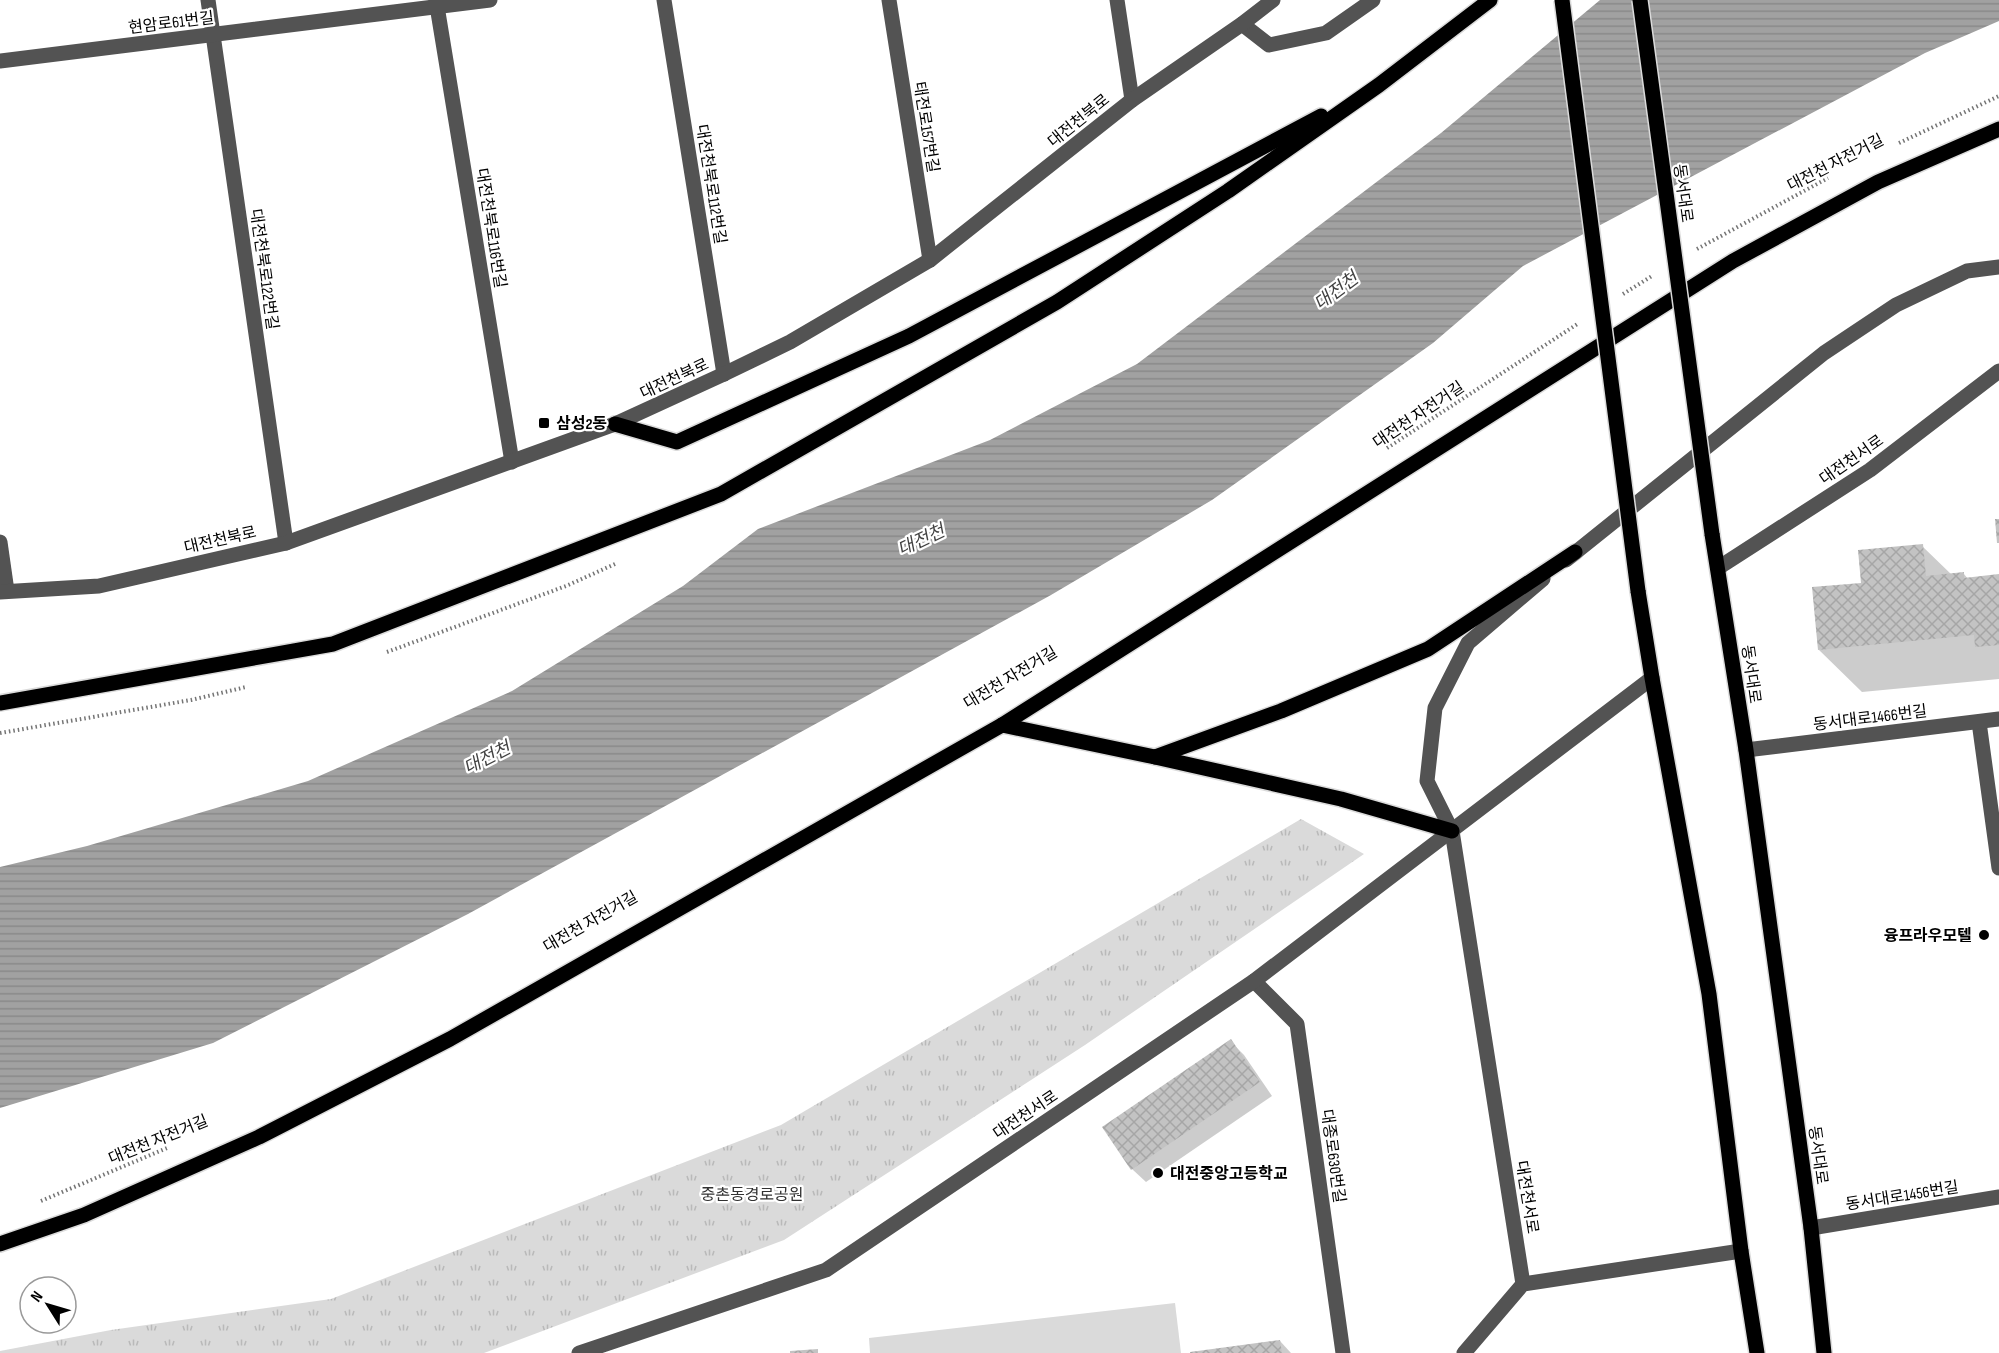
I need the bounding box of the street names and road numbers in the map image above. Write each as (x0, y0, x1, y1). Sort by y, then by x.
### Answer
street label: 현암로61번길 (127, 9, 215, 38)
street label: 태전로157번길 (909, 80, 942, 174)
street label: 대전천북로 (1044, 90, 1114, 152)
street label: 대전천북로112번길 (692, 123, 729, 245)
street label: 대전천 자전거길 (1784, 131, 1887, 196)
street label: 동서대로 (1669, 163, 1696, 224)
street label: 대전천북로116번길 (472, 167, 509, 290)
street label: 대전천북로122번길 (246, 207, 281, 331)
street label: 대전천북로 (637, 355, 712, 404)
street label: 대전천 자전거길 (1370, 378, 1468, 453)
street label: 대전천서로 (1816, 431, 1888, 489)
street label: 대전천북로 (182, 523, 259, 558)
street label: 대전천 자전거길 (961, 643, 1061, 714)
street label: 동서대로 (1737, 644, 1764, 705)
street label: 동서대로1466번길 (1812, 702, 1928, 735)
street label: 대전천 자전거길 (540, 888, 641, 957)
street label: 대전천서로 (990, 1087, 1062, 1144)
street label: 대종로630번길 (1317, 1108, 1348, 1204)
street label: 대전천 자전거길 (106, 1112, 211, 1169)
street label: 동서대로 (1804, 1125, 1831, 1186)
street label: 대전천서로 (1511, 1159, 1542, 1235)
street label: 동서대로1456번길 (1844, 1178, 1960, 1215)

